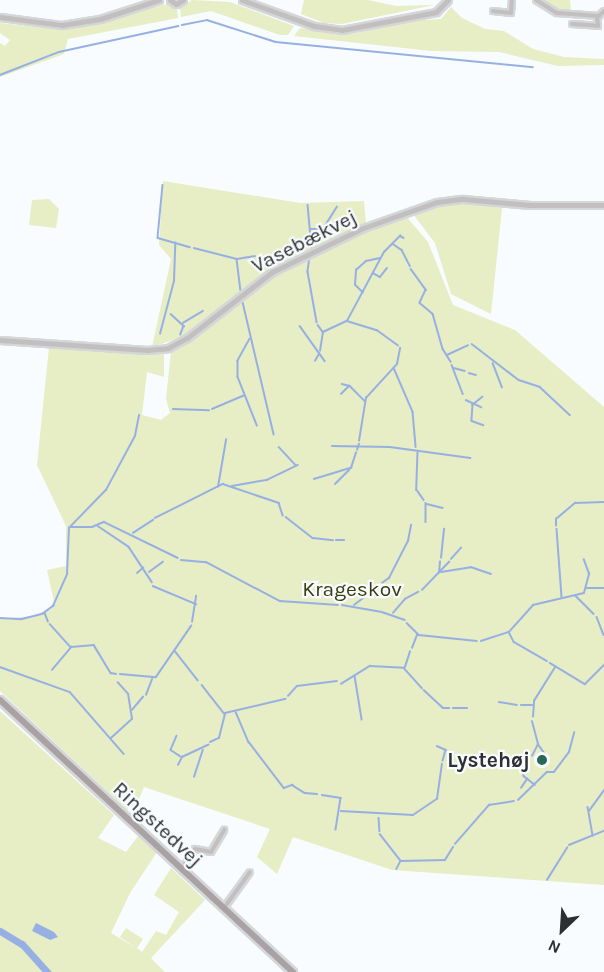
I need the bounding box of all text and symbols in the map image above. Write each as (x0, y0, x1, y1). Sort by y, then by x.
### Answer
street label: Vasebækvej (247, 204, 361, 278)
park label: Krageskov (302, 576, 402, 602)
place label: Lystehøj (447, 747, 530, 773)
marker: Lystehøj (535, 753, 549, 767)
street label: Ringstedvej (108, 776, 208, 872)
north arrow (532, 900, 592, 960)
text: N (545, 936, 563, 958)

